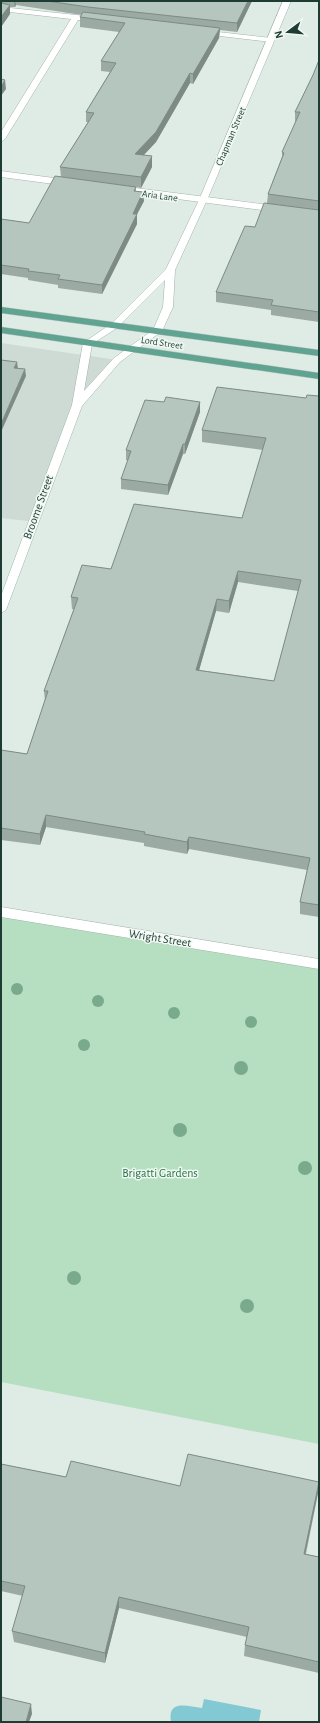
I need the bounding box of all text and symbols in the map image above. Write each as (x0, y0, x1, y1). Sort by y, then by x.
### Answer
north arrow (268, 12, 308, 52)
text: N (273, 29, 285, 40)
street label: Chapman Street (214, 105, 248, 167)
street label: Aria Lane (141, 189, 179, 204)
street label: Lord Street (140, 335, 184, 351)
street label: Broome Street (21, 473, 55, 541)
street label: Wright Street (128, 927, 192, 949)
park label: Brigatti Gardens (122, 1167, 198, 1179)

